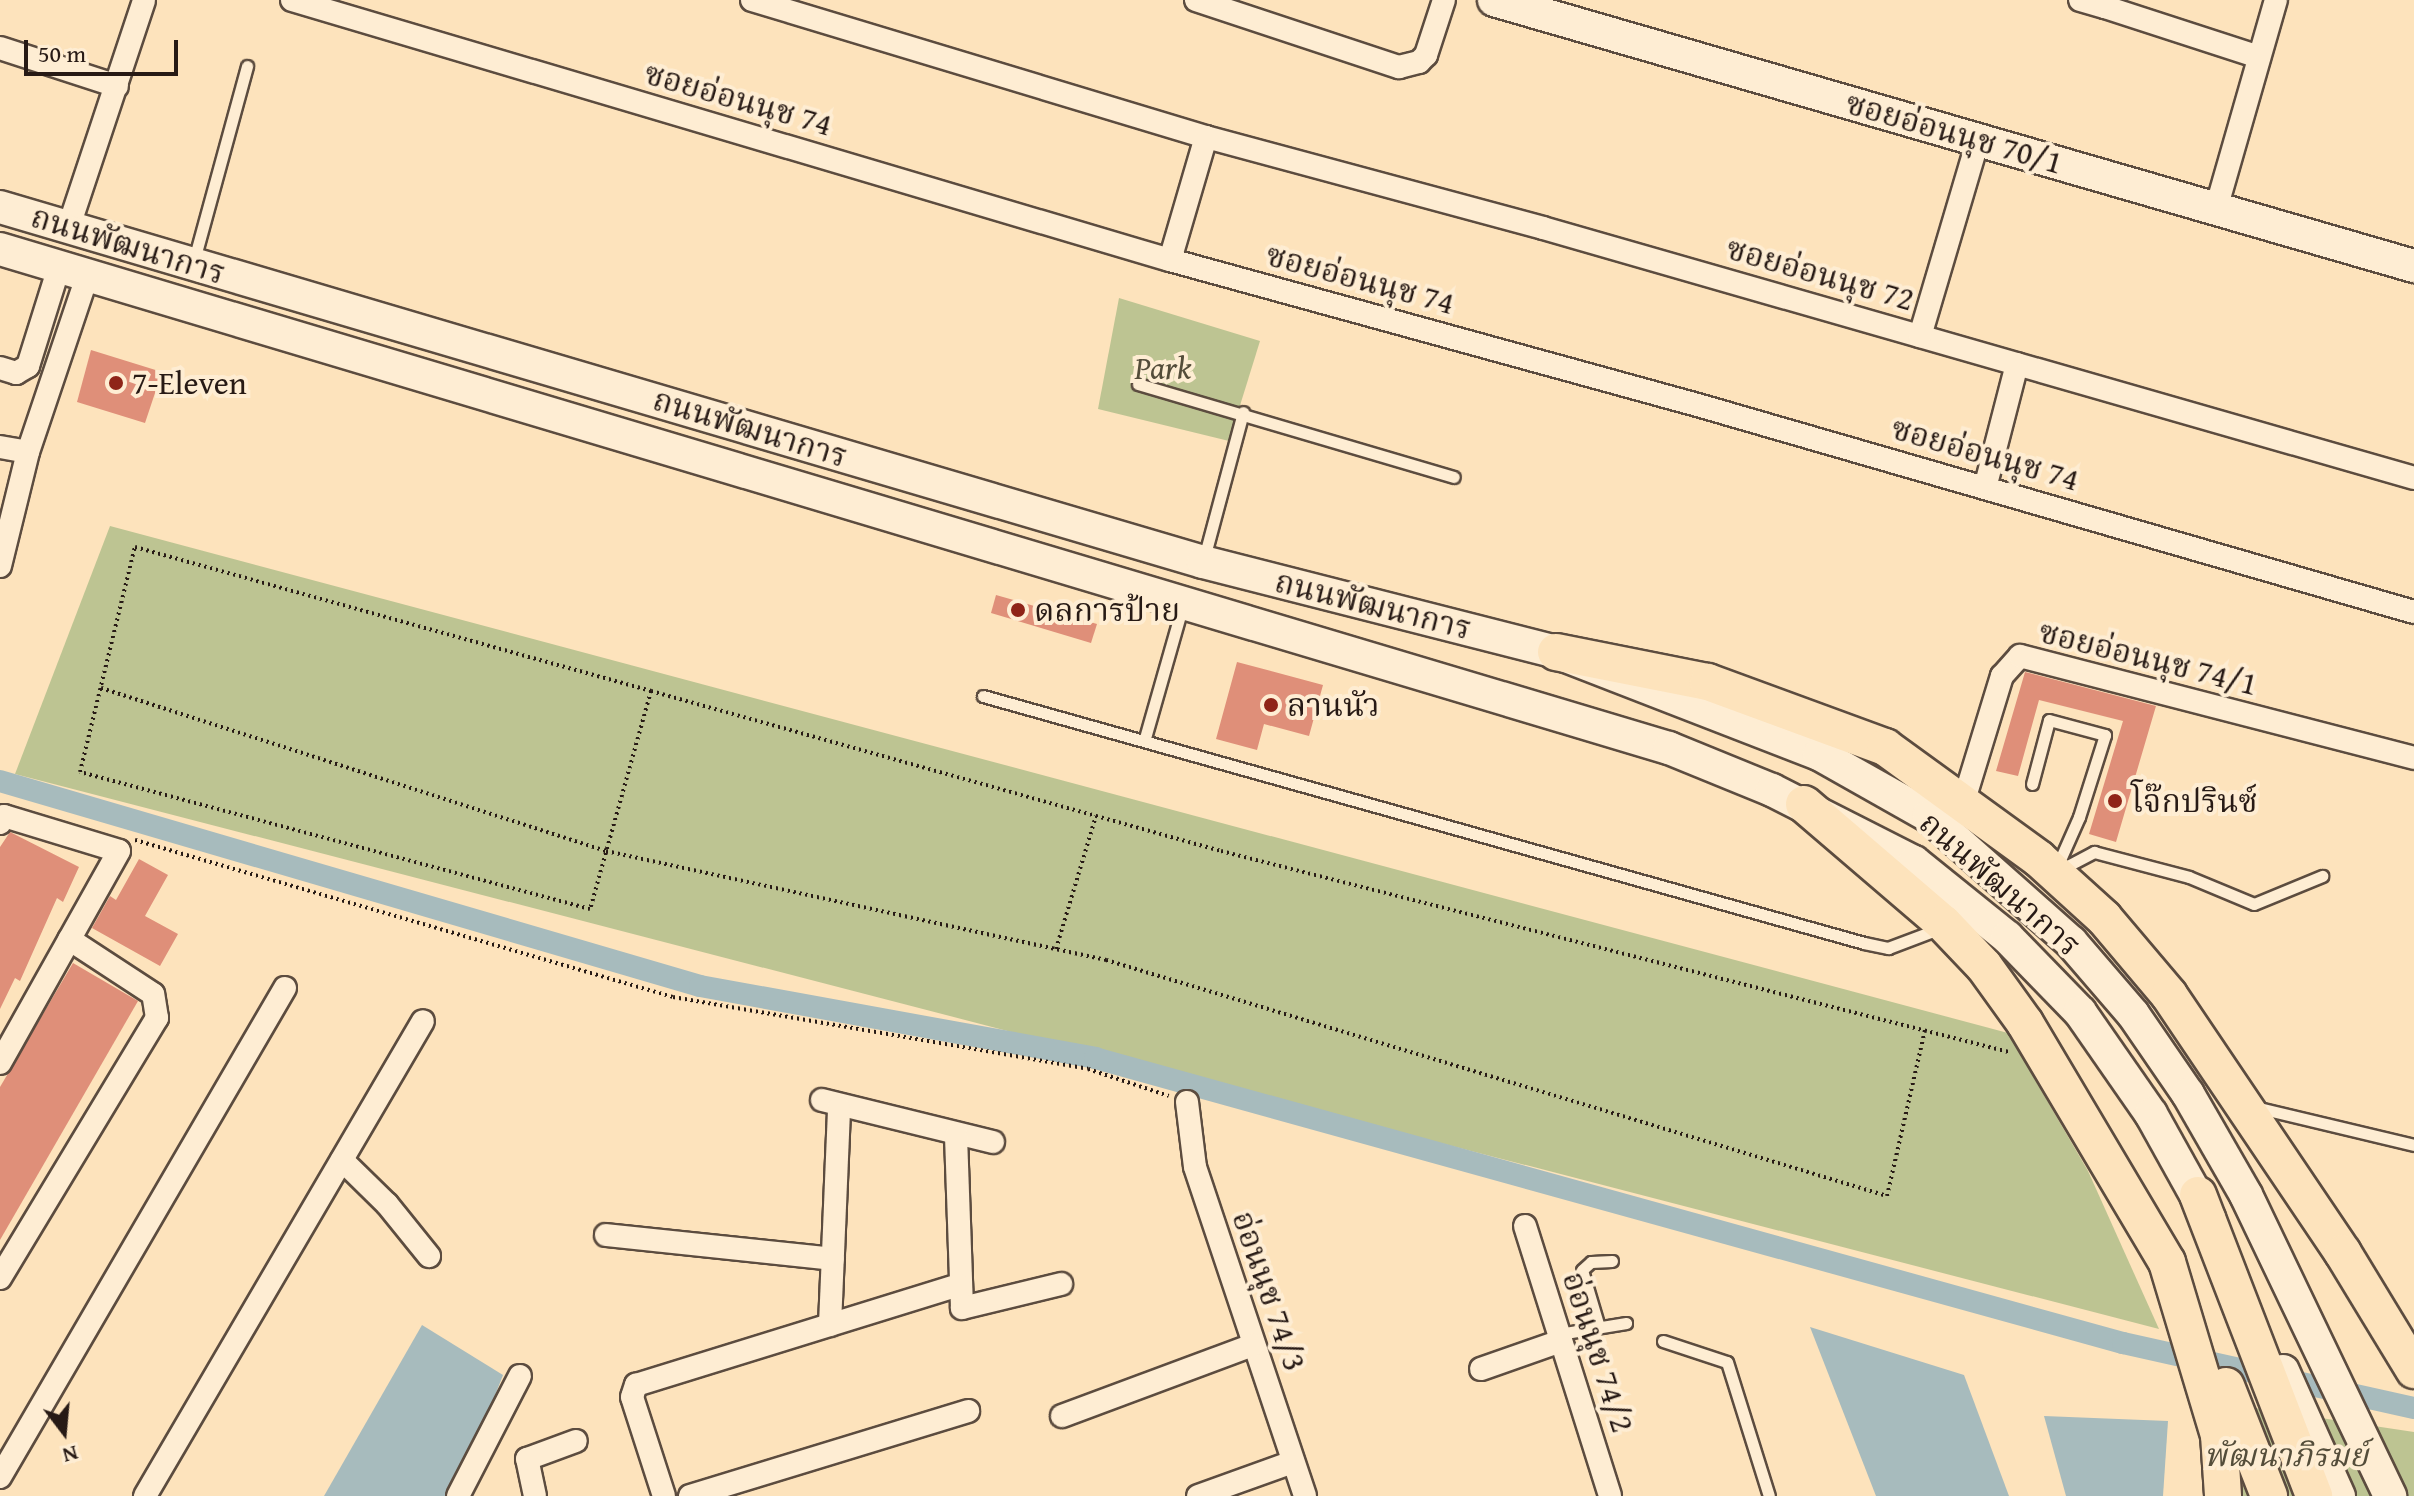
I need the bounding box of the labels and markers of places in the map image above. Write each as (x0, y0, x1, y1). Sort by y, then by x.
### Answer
place label: 7-Eleven (132, 364, 247, 402)
marker: 7-Eleven (107, 374, 125, 392)
place label: ดลการป้าย (1034, 591, 1180, 629)
marker: ดลการป้าย (1009, 601, 1027, 619)
place label: ลานนัว (1287, 686, 1379, 724)
marker: ลานนัว (1262, 696, 1280, 714)
place label: โจ๊กปรินซ์ (2131, 782, 2258, 820)
marker: โจ๊กปรินซ์ (2106, 792, 2124, 810)

